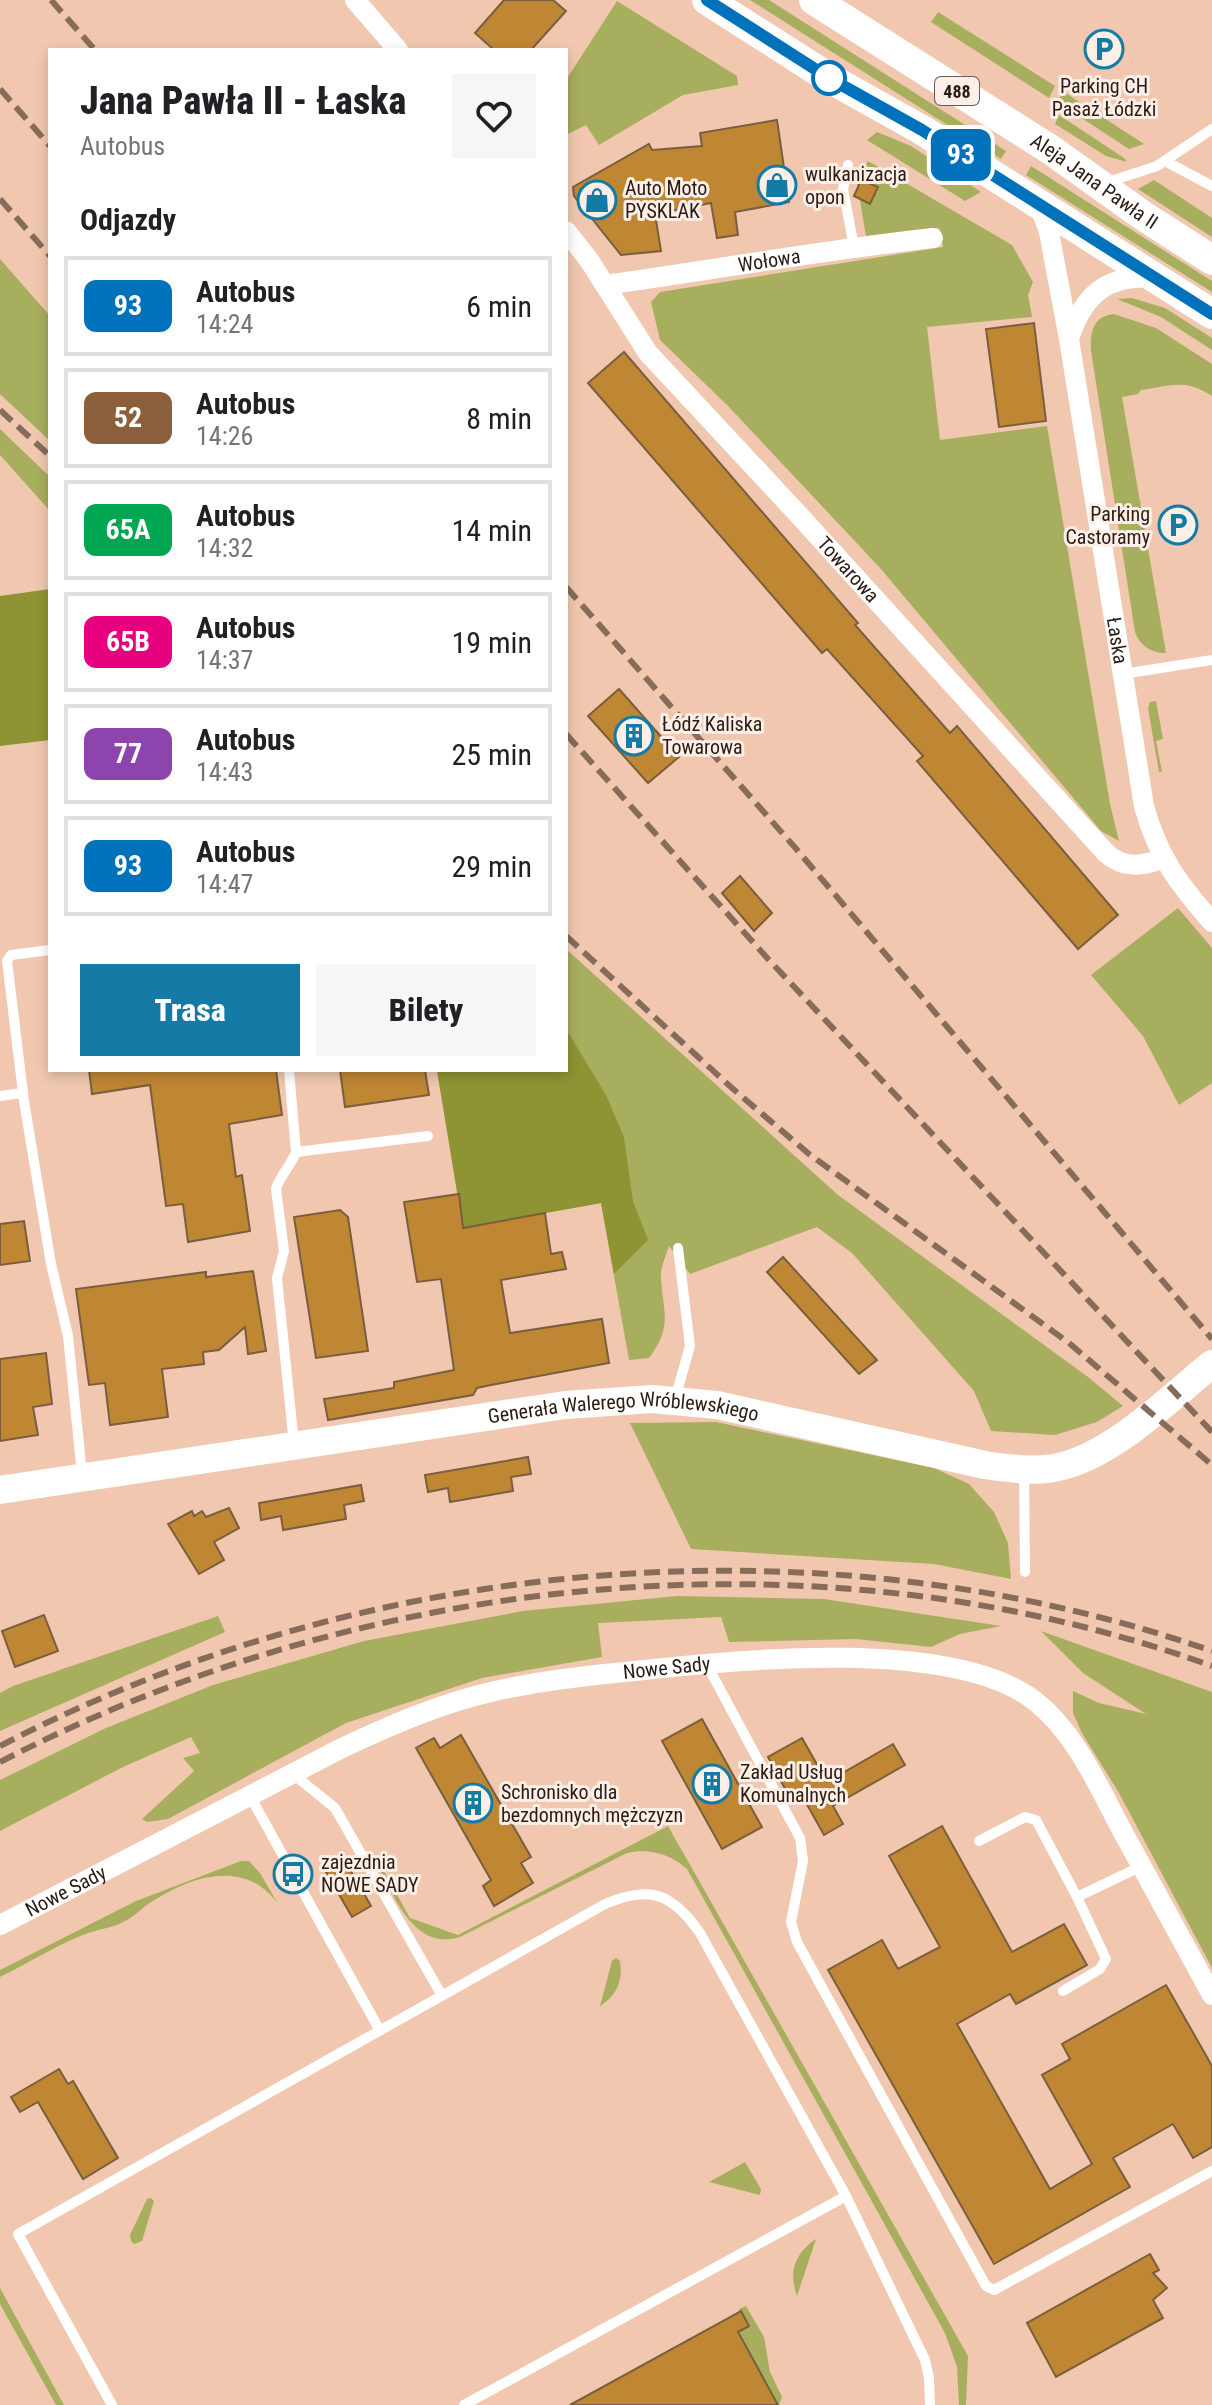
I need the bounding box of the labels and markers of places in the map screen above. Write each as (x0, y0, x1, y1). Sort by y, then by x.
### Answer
parking icon: Parking CH Pasaż Łódzki (1083, 28, 1125, 70)
unlabelled marker (812, 61, 846, 95)
place label: Parking CH Pasaż Łódzki (1052, 74, 1156, 121)
place label: wulkanizacja opon (805, 162, 907, 209)
shop icon: wulkanizacja opon (756, 164, 798, 206)
place label: Auto Moto PYSKLAK (625, 176, 707, 223)
shop icon: Auto Moto PYSKLAK (576, 179, 618, 221)
place label: Parking Castoramy (1066, 502, 1150, 549)
parking icon: Parking Castoramy (1157, 504, 1199, 546)
place label: Łódź Kaliska Towarowa (662, 712, 762, 759)
building icon: Łódź Kaliska Towarowa (613, 715, 655, 757)
place label: Zakład Usług Komunalnych (740, 1760, 846, 1807)
building icon: Zakład Usług Komunalnych (691, 1763, 733, 1805)
place label: Schronisko dla bezdomnych mężczyzn (501, 1780, 683, 1827)
building icon: Schronisko dla bezdomnych mężczyzn (452, 1782, 494, 1824)
place label: zajezdnia NOWE SADY (321, 1850, 419, 1897)
bus stop icon: zajezdnia NOWE SADY (272, 1853, 314, 1895)

